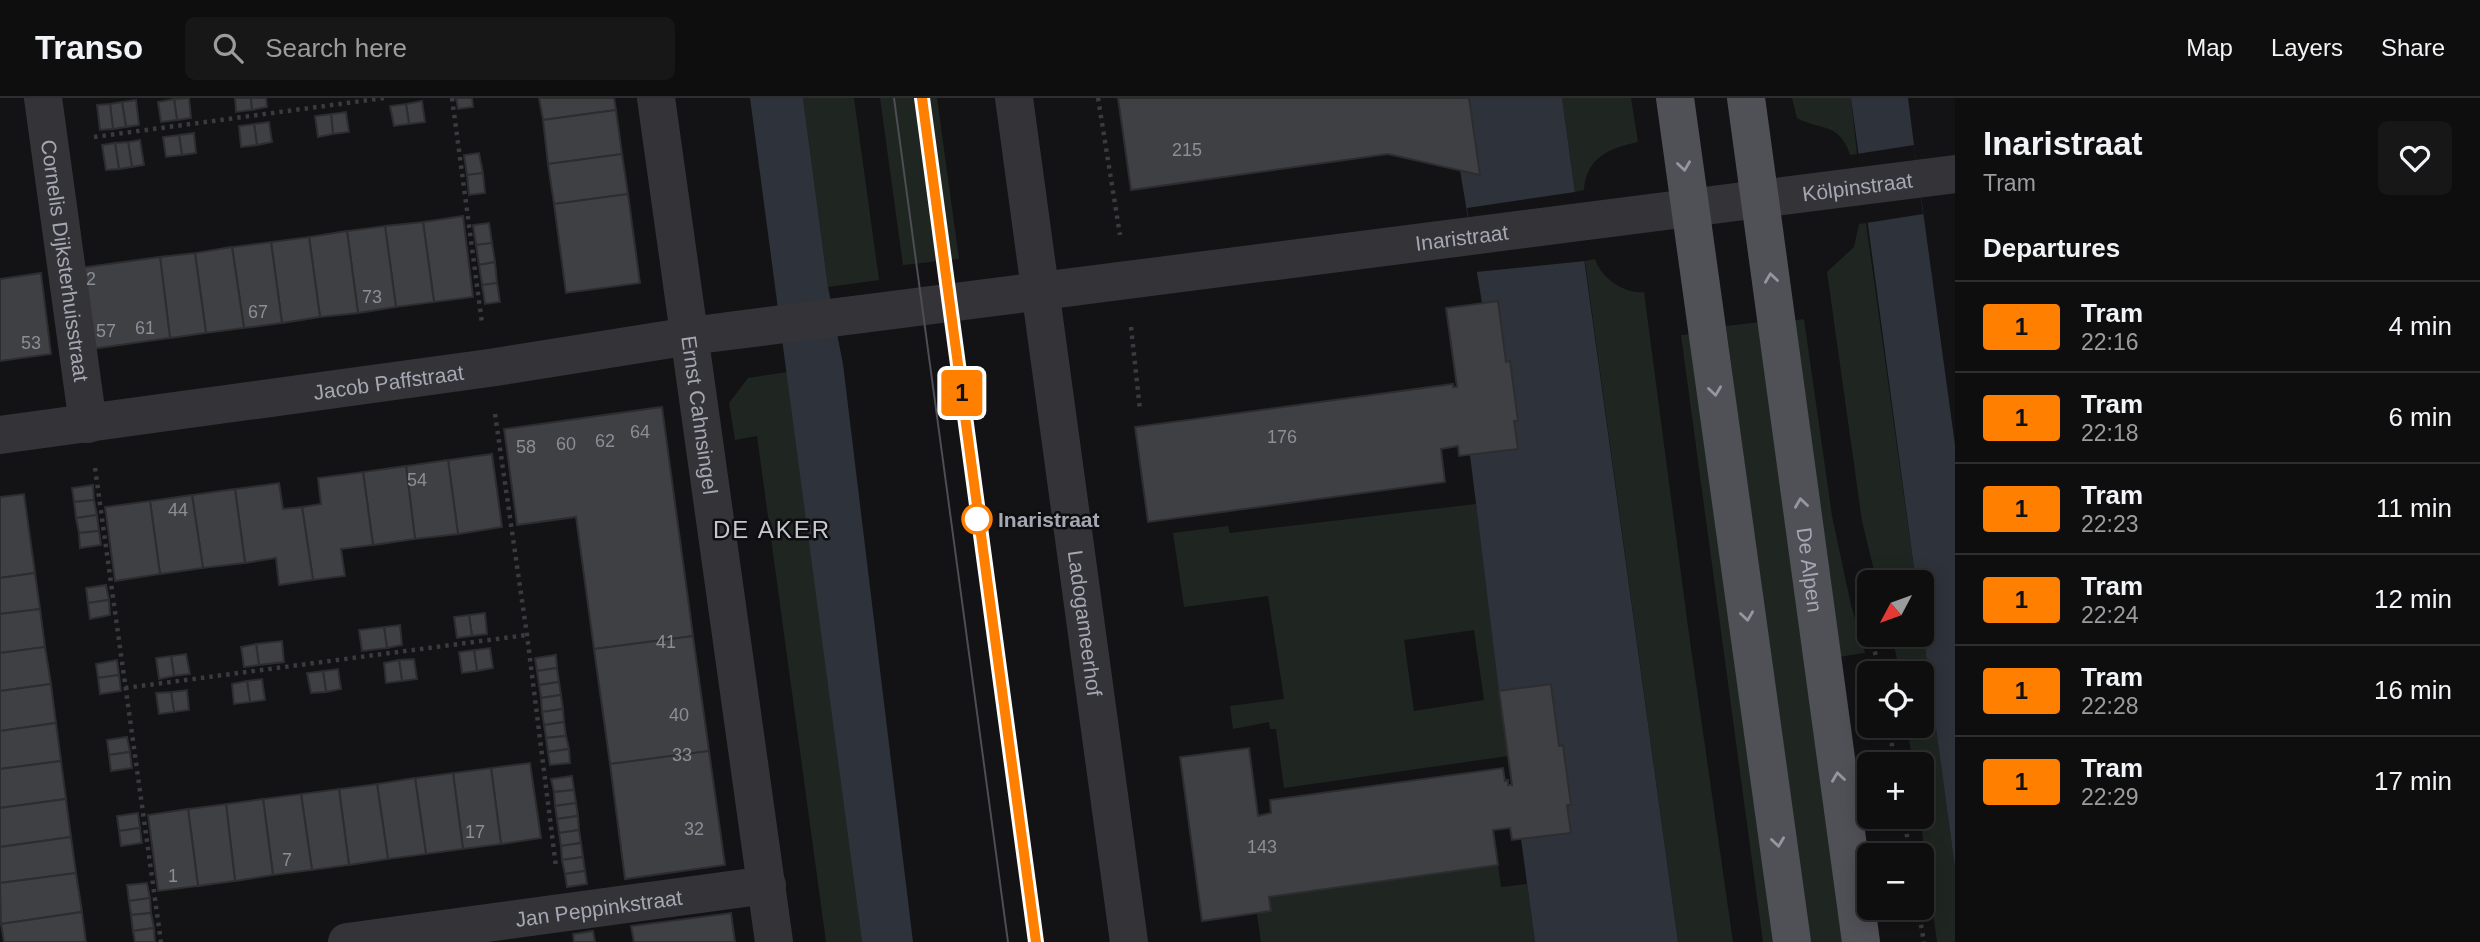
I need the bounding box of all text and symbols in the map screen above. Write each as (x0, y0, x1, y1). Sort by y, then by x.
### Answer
search box (185, 17, 675, 80)
text: Transo (35, 29, 143, 66)
icon: search (209, 29, 247, 67)
text: Search here (265, 33, 407, 63)
text: Map (2186, 34, 2233, 61)
text: Layers (2271, 34, 2343, 61)
text: Share (2381, 34, 2445, 61)
button: heart (2378, 121, 2452, 195)
text: Inaristraat (1983, 125, 2143, 162)
street label: Cornelis Dijksterhuisstraat (37, 138, 94, 383)
house number: 215 (1172, 140, 1202, 160)
one-way arrow (1676, 160, 1691, 171)
street label: Kölpinstraat (1801, 168, 1914, 205)
text: Tram (1983, 170, 2036, 196)
street label: Inaristraat (1414, 220, 1510, 255)
text: Departures (1983, 233, 2120, 263)
house number: 2 (86, 269, 96, 289)
one-way arrow (1764, 272, 1779, 284)
house number: 73 (362, 287, 382, 307)
text: Tram (2081, 298, 2143, 328)
house number: 67 (248, 302, 268, 322)
text: 4 min (2388, 311, 2452, 341)
text: 1 (2015, 313, 2028, 340)
house number: 61 (135, 318, 155, 338)
house number: 57 (96, 321, 116, 341)
text: 22:16 (2081, 329, 2139, 355)
house number: 53 (21, 333, 41, 353)
street label: Ernst Cahnsingel (678, 334, 723, 496)
street label: Jacob Paffstraat (312, 360, 465, 403)
line badge: 1 (939, 370, 985, 416)
text: 1 (955, 379, 969, 406)
one-way arrow (1708, 385, 1723, 397)
text: Tram (2081, 389, 2143, 419)
text: 6 min (2388, 402, 2452, 432)
text: 1 (2015, 404, 2028, 431)
text: 22:18 (2081, 420, 2139, 446)
house number: 64 (630, 422, 650, 442)
house number: 176 (1267, 427, 1297, 447)
house number: 62 (595, 431, 615, 451)
house number: 60 (556, 434, 576, 454)
house number: 58 (516, 437, 536, 457)
house number: 54 (407, 470, 427, 490)
text: Tram (2081, 480, 2143, 510)
text: 11 min (2376, 493, 2452, 523)
text: 1 (2015, 495, 2028, 522)
one-way arrow (1794, 497, 1809, 509)
house number: 44 (168, 500, 188, 520)
marker: Inaristraat (962, 504, 992, 534)
place label: Inaristraat (998, 508, 1100, 531)
text: 22:23 (2081, 511, 2139, 537)
district label: DE AKER (713, 516, 831, 543)
street label: De Alpen (1793, 526, 1827, 613)
street label: Ladogameerhof (1064, 549, 1107, 698)
north arrow (1857, 570, 1934, 648)
map controls (1857, 570, 1934, 920)
text: Tram (2081, 571, 2143, 601)
text: 12 min (2374, 584, 2452, 614)
text: 1 (2015, 586, 2028, 613)
text: 22:24 (2081, 602, 2139, 628)
one-way arrow (1739, 610, 1754, 622)
house number: 41 (656, 632, 676, 652)
button: locate (1857, 661, 1934, 738)
text: Tram (2081, 662, 2143, 692)
text: 16 min (2374, 675, 2452, 705)
text: 1 (2015, 677, 2028, 704)
text: 22:28 (2081, 693, 2139, 719)
house number: 40 (669, 705, 689, 725)
house number: 33 (672, 745, 692, 765)
button: + (1857, 752, 1934, 829)
text: Tram (2081, 753, 2143, 783)
text: 17 min (2374, 766, 2452, 796)
text: 1 (2015, 768, 2028, 795)
one-way arrow (1831, 771, 1846, 783)
text: 22:29 (2081, 784, 2139, 810)
house number: 32 (684, 819, 704, 839)
house number: 17 (465, 822, 485, 842)
one-way arrow (1770, 836, 1785, 848)
house number: 143 (1247, 837, 1277, 857)
button: − (1857, 843, 1934, 920)
house number: 7 (282, 850, 292, 870)
house number: 1 (168, 866, 178, 886)
street label: Jan Peppinkstraat (514, 885, 684, 931)

